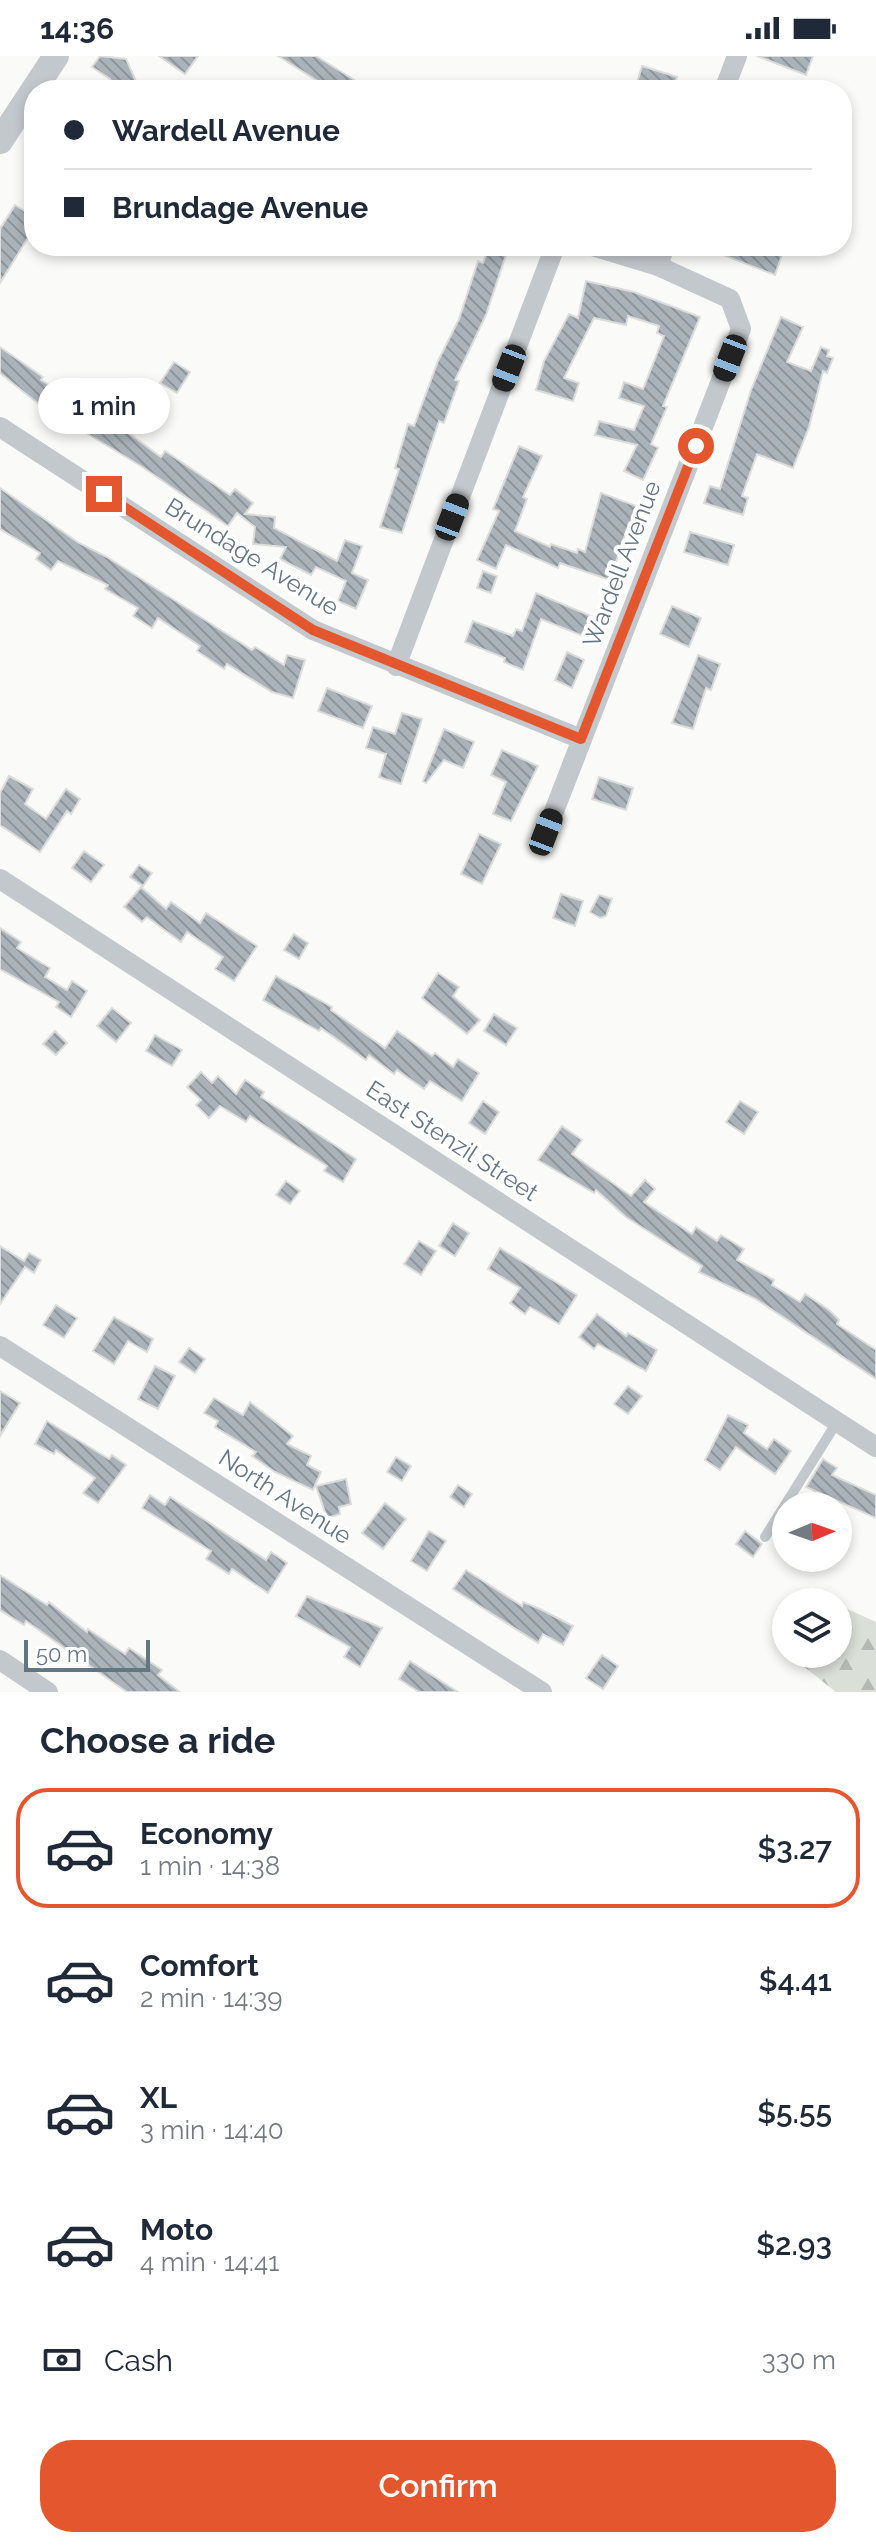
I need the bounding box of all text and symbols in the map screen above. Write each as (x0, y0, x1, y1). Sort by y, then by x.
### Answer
text: 14:36 (40, 11, 114, 46)
text: Wardell Avenue (112, 113, 340, 148)
text: Brundage Avenue (112, 190, 368, 225)
car (710, 331, 750, 385)
car (489, 341, 529, 395)
callout: 1 min (38, 378, 170, 434)
text: 1 min (72, 391, 136, 421)
route start (678, 428, 714, 464)
route end (86, 476, 122, 512)
street label: Wardell Avenue (576, 476, 667, 651)
car (432, 490, 472, 544)
street label: Brundage Avenue (160, 492, 344, 622)
car (526, 805, 566, 859)
street label: East Stenzil Street (361, 1074, 544, 1207)
street label: North Avenue (213, 1443, 357, 1550)
north arrow (772, 1492, 852, 1572)
map controls (772, 1492, 852, 1668)
button: layers (772, 1588, 852, 1668)
scale bar (24, 1636, 150, 1672)
text: 50 m (36, 1641, 87, 1667)
text: Choose a ride (40, 1719, 275, 1761)
icon: car (44, 1812, 116, 1884)
text: Economy (140, 1816, 273, 1851)
text: $3.27 (757, 1831, 832, 1866)
text: 1 min · 14:38 (140, 1851, 280, 1881)
icon: car (44, 1944, 116, 2016)
text: Comfort (140, 1948, 259, 1983)
text: $4.41 (759, 1963, 832, 1998)
text: 2 min · 14:39 (140, 1983, 282, 2013)
icon: car (44, 2076, 116, 2148)
text: XL (140, 2080, 177, 2115)
text: $5.55 (757, 2095, 832, 2130)
text: 3 min · 14:40 (140, 2115, 284, 2145)
icon: car (44, 2208, 116, 2280)
text: Moto (140, 2212, 213, 2247)
text: $2.93 (756, 2227, 832, 2262)
text: 4 min · 14:41 (140, 2247, 279, 2277)
icon: cash (40, 2338, 84, 2382)
text: Cash (104, 2343, 173, 2378)
text: 330 m (762, 2345, 836, 2375)
button: Confirm (40, 2440, 836, 2532)

